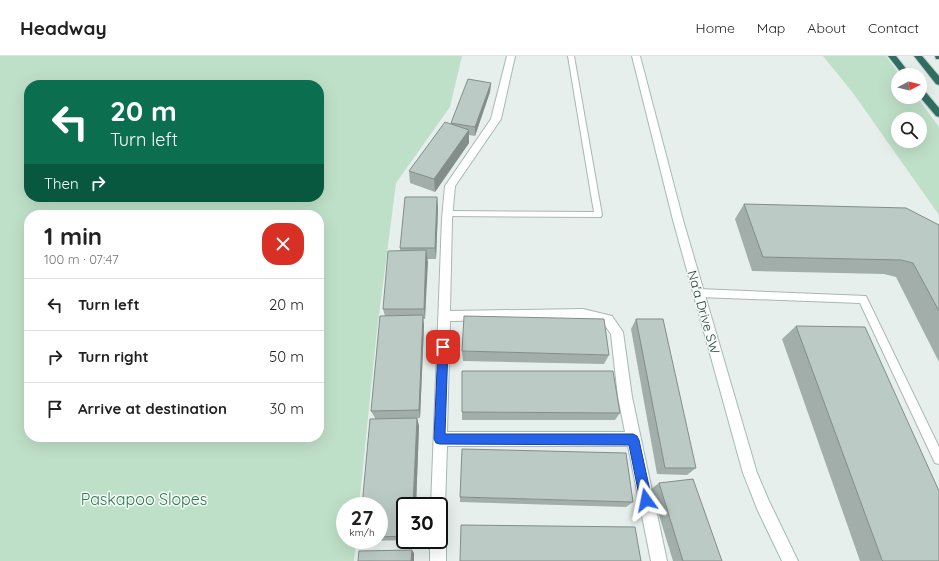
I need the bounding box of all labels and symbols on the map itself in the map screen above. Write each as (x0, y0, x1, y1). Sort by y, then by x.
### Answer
north arrow (891, 68, 927, 104)
street label: Na'a Drive SW (684, 268, 724, 356)
pin (426, 330, 460, 364)
position arrow (625, 479, 667, 521)
park label: Paskapoo Slopes (81, 489, 207, 509)
speed limit sign: 30 (396, 497, 448, 549)

